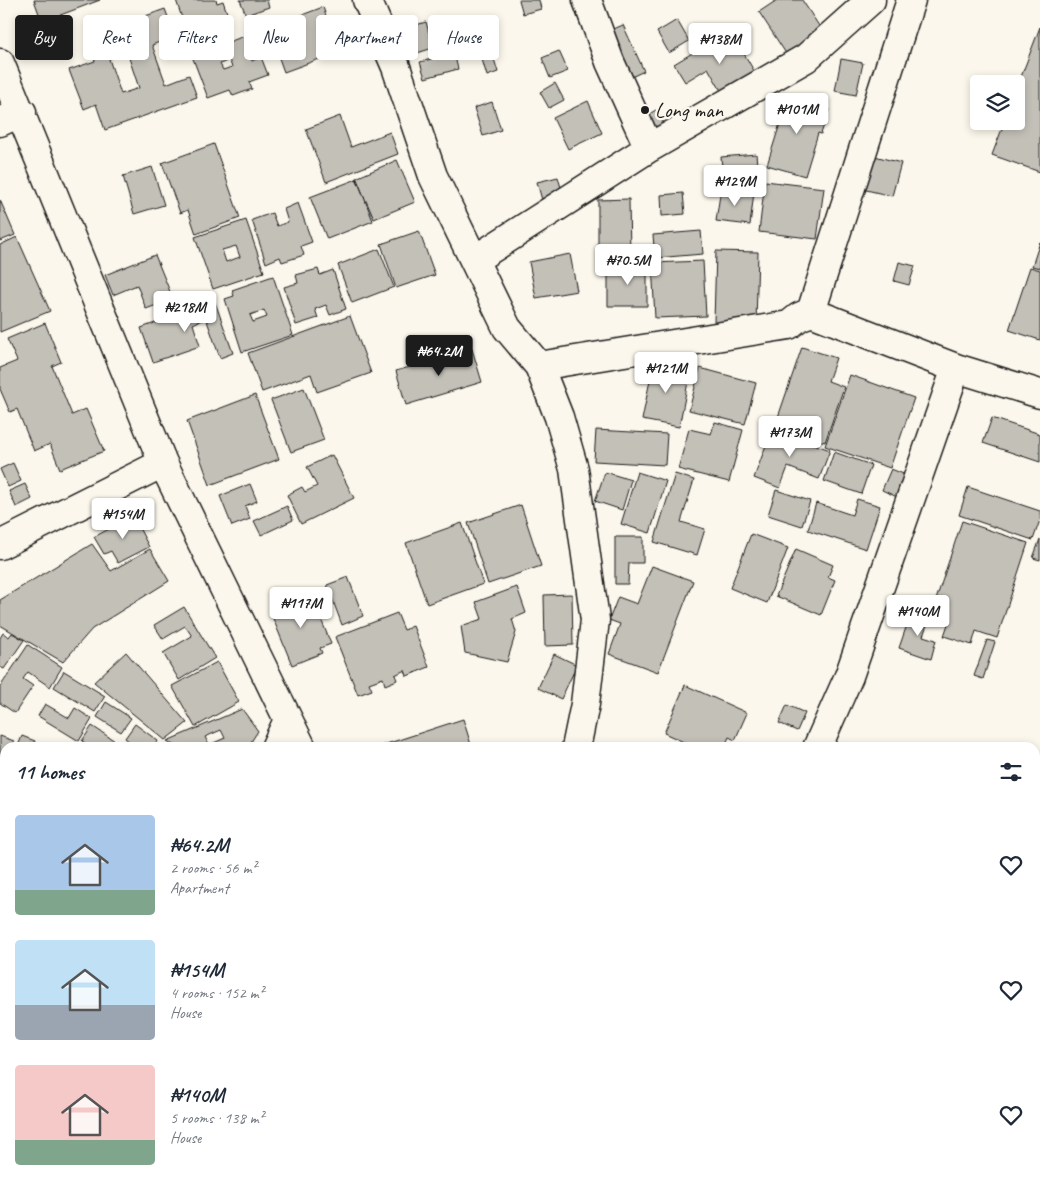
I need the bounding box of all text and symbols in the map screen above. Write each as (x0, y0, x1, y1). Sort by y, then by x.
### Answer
chip: Buy (15, 15, 73, 60)
chip: Rent (83, 15, 149, 60)
chip: Filters (159, 15, 234, 60)
chip: New (244, 15, 306, 60)
chip: Apartment (316, 15, 418, 60)
chip: House (428, 15, 499, 60)
pin: ₦138M (685, 22, 755, 65)
text: ₦138M (699, 29, 741, 49)
map controls (970, 75, 1025, 130)
button: layers (970, 75, 1025, 130)
pin: ₦101M (762, 92, 832, 135)
place label: Long man (655, 97, 724, 123)
text: ₦101M (776, 99, 818, 119)
marker: Long man (639, 104, 651, 116)
pin: ₦129M (700, 164, 770, 207)
text: ₦129M (715, 171, 755, 191)
pin: ₦70.5M (587, 244, 669, 286)
text: ₦70.5M (606, 250, 650, 270)
pin: ₦218M (150, 290, 220, 333)
text: ₦218M (164, 297, 206, 317)
pin: ₦64.2M (398, 334, 480, 377)
text: ₦64.2M (417, 341, 461, 361)
pin: ₦121M (631, 352, 701, 394)
text: ₦121M (645, 358, 687, 378)
pin: ₦173M (755, 416, 825, 458)
text: ₦173M (769, 422, 811, 442)
pin: ₦154M (88, 498, 158, 540)
text: ₦154M (103, 504, 143, 524)
pin: ₦117M (266, 586, 336, 629)
text: ₦117M (280, 593, 322, 613)
pin: ₦140M (883, 594, 953, 637)
text: ₦140M (897, 601, 939, 621)
icon: filters (997, 758, 1025, 786)
text: 11 homes (15, 759, 84, 785)
text: ₦64.2M (170, 832, 229, 858)
icon: home (55, 835, 115, 895)
icon: heart (997, 851, 1025, 879)
text: 2 rooms · 56 m² (170, 858, 256, 878)
text: Apartment (170, 878, 229, 898)
text: ₦154M (170, 957, 224, 983)
icon: home (55, 960, 115, 1020)
icon: heart (997, 976, 1025, 1004)
text: 4 rooms · 152 m² (170, 983, 264, 1003)
text: House (170, 1003, 201, 1023)
text: ₦140M (170, 1082, 224, 1108)
icon: home (55, 1085, 115, 1145)
icon: heart (997, 1101, 1025, 1129)
text: 5 rooms · 138 m² (170, 1108, 264, 1128)
text: House (170, 1128, 201, 1148)

